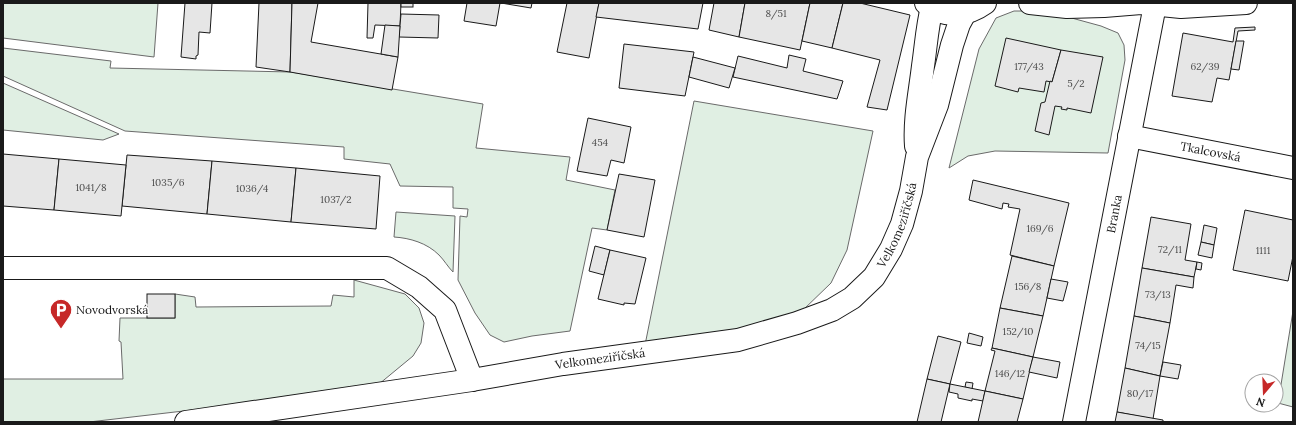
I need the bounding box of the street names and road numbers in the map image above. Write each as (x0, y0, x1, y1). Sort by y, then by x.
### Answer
street label: Tkalcovská (1179, 138, 1242, 165)
street label: Velkomeziříčská (873, 181, 919, 271)
street label: Branka (1103, 193, 1125, 234)
street label: Velkomeziříčská (553, 345, 646, 372)

